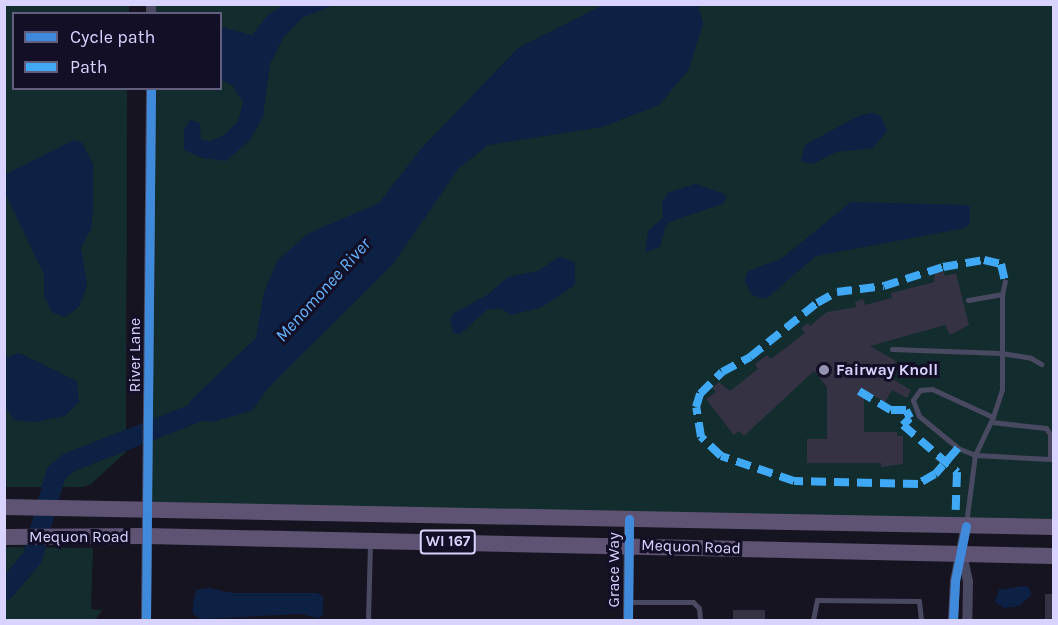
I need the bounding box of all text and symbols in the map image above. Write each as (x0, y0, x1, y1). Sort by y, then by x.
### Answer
legend (12, 12, 222, 90)
text: Cycle path (70, 26, 155, 48)
text: Path (70, 56, 108, 78)
water label: Menomonee River (271, 234, 375, 346)
street label: River Lane (125, 318, 145, 392)
place label: Fairway Knoll (836, 360, 938, 380)
marker: Fairway Knoll (817, 363, 831, 377)
street label: Mequon Road (29, 527, 129, 547)
road number: WI 167 (420, 530, 476, 554)
street label: Grace Way (604, 532, 624, 608)
street label: Mequon Road (641, 536, 741, 558)

